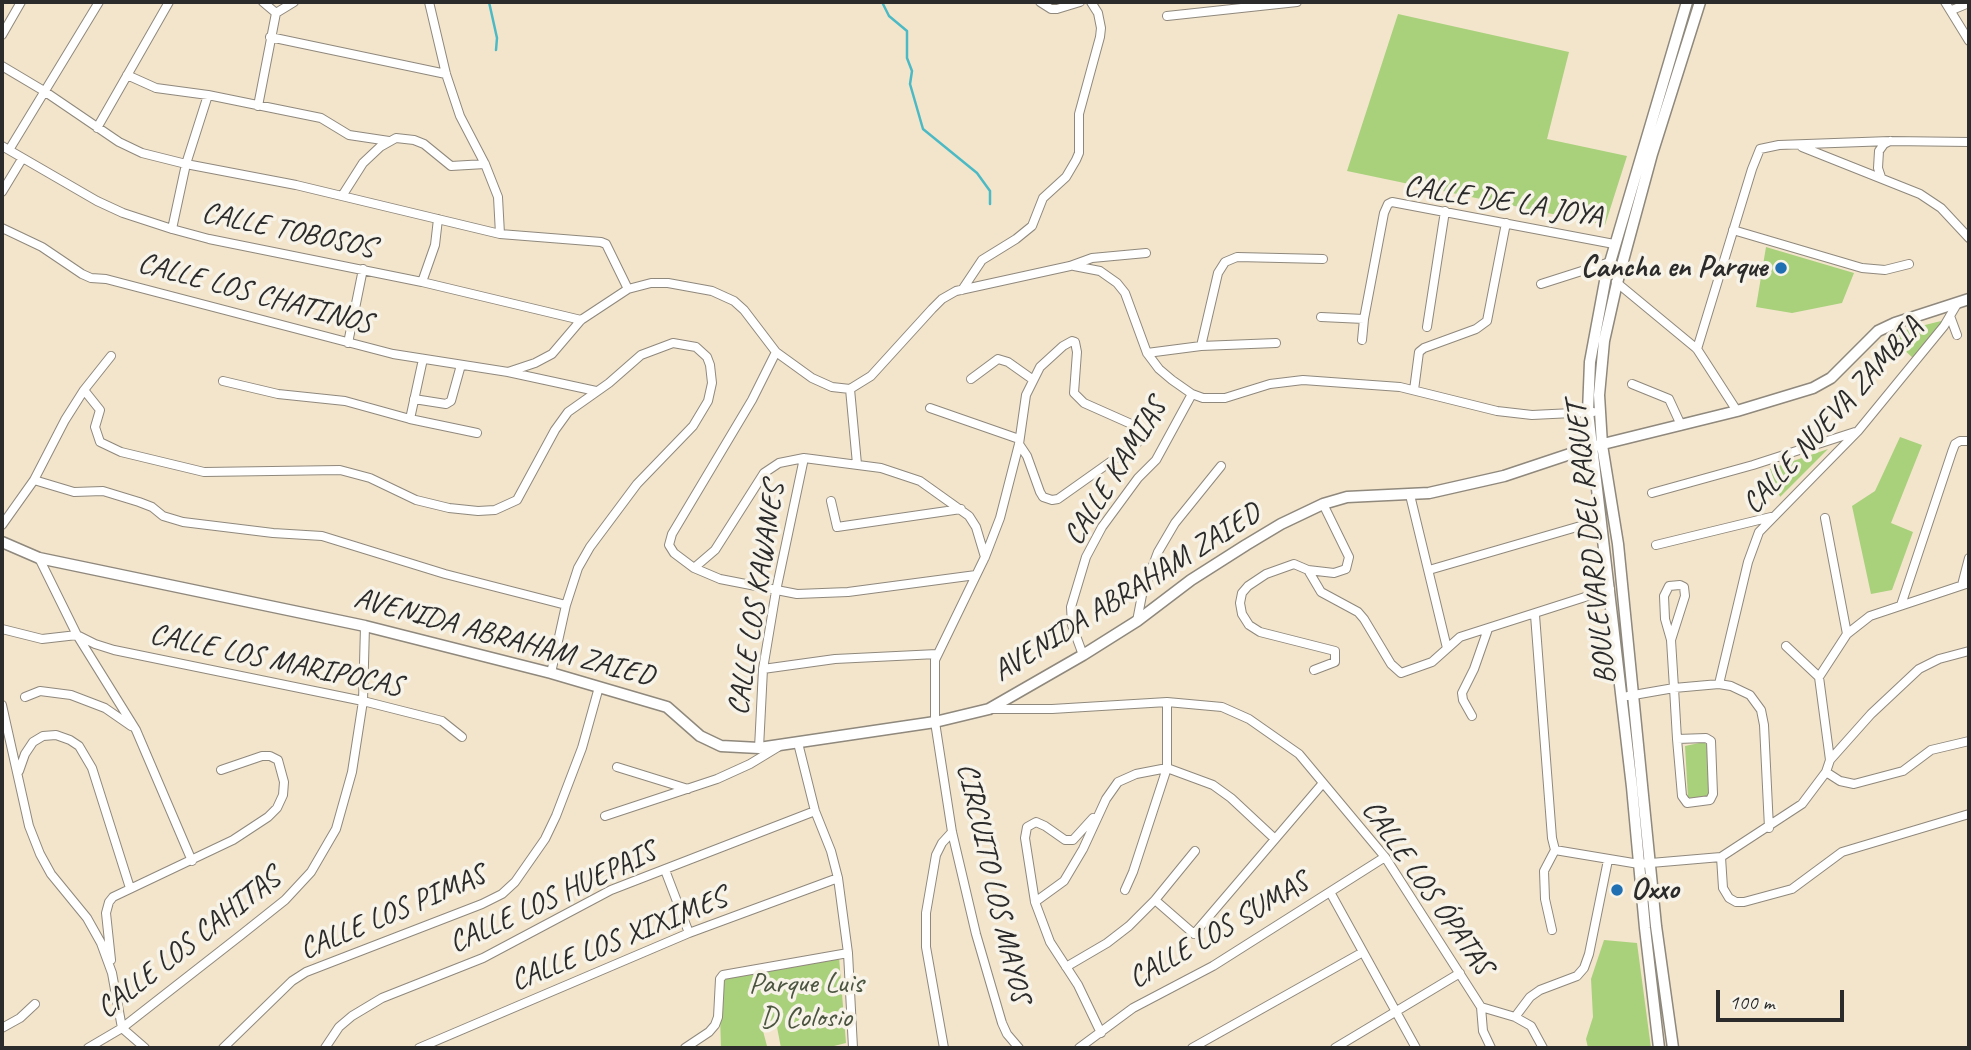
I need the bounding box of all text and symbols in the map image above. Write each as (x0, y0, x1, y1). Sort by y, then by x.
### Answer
street label: CALLE DE LA JOYA (1401, 169, 1605, 235)
street label: CALLE TOBOSOS (198, 195, 378, 267)
street label: CALLE LOS CHATINOS (134, 245, 376, 343)
place label: Cancha en Parque (1581, 250, 1767, 286)
marker: Cancha en Parque (1773, 260, 1789, 276)
street label: CALLE NUEVA ZAMBIA (1735, 310, 1931, 522)
street label: CALLE KAMIAS (1057, 392, 1175, 552)
street label: BOULEVARD DEL RAQUET (1559, 400, 1625, 686)
street label: CALLE LOS KAWANES (721, 480, 793, 718)
street label: AVENIDA ABRAHAM ZAIED (986, 496, 1268, 690)
street label: AVENIDA ABRAHAM ZAIED (350, 581, 658, 695)
street label: CALLE LOS MARIPOCAS (146, 617, 406, 705)
street label: CIRCUITO LOS MAYOS (948, 760, 1038, 1006)
street label: CALLE LOS ÓPATAS (1353, 793, 1501, 983)
street label: CALLE LOS HUEPAIS (444, 834, 662, 962)
street label: CALLE LOS PIMAS (295, 858, 491, 968)
street label: CALLE LOS CAHITAS (90, 861, 288, 1027)
street label: CALLE LOS SUMAS (1122, 865, 1316, 997)
place label: Oxxo (1631, 872, 1678, 908)
street label: CALLE LOS XIXIMES (506, 880, 732, 1000)
marker: Oxxo (1609, 882, 1625, 898)
park label: Parque Luis D Colosio (749, 966, 863, 1036)
scale bar (1719, 976, 1847, 1020)
text: 100 m (1729, 989, 1774, 1015)

